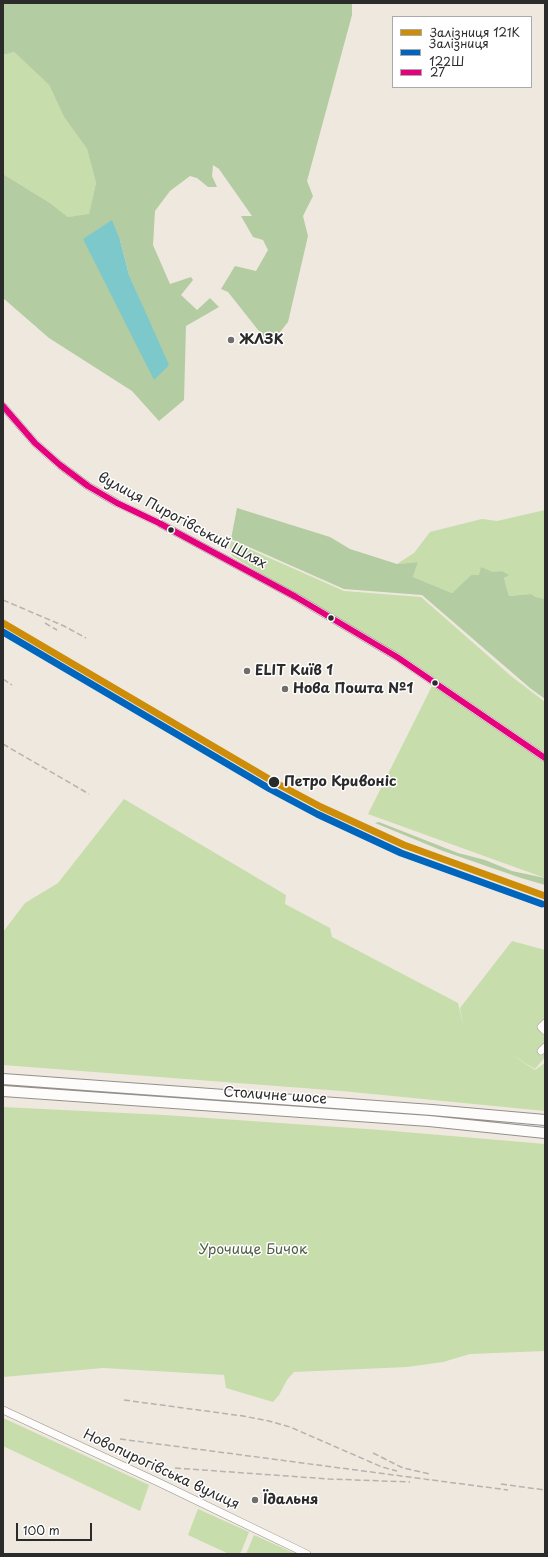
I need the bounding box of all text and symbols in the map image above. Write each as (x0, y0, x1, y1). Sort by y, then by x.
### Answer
legend (392, 16, 532, 88)
text: Залізниця 121К (430, 23, 520, 41)
text: Залізниця 122Ш (429, 34, 489, 70)
text: 27 (430, 63, 445, 81)
place label: ЖЛЗК (239, 332, 283, 348)
marker: ЖЛЗК (226, 335, 236, 345)
street label: вулиця Пирогівський Шлях (95, 469, 269, 573)
unlabelled marker (166, 525, 176, 535)
unlabelled marker (326, 613, 336, 623)
place label: ELIT Київ 1 (255, 663, 333, 679)
marker: ELIT Київ 1 (242, 666, 252, 676)
unlabelled marker (430, 678, 440, 688)
place label: Нова Пошта №1 (293, 681, 413, 697)
marker: Нова Пошта №1 (280, 684, 290, 694)
place label: Петро Кривоніс (284, 774, 396, 790)
marker: Петро Кривоніс (267, 775, 281, 789)
street label: Столичне шосе (223, 1084, 327, 1108)
park label: Урочище Бичок (199, 1242, 307, 1258)
street label: Новопирогівська вулиця (80, 1426, 242, 1514)
place label: Їдальня (263, 1492, 318, 1508)
marker: Їдальня (250, 1495, 260, 1505)
scale bar (18, 1515, 94, 1541)
text: 100 m (23, 1521, 60, 1539)

